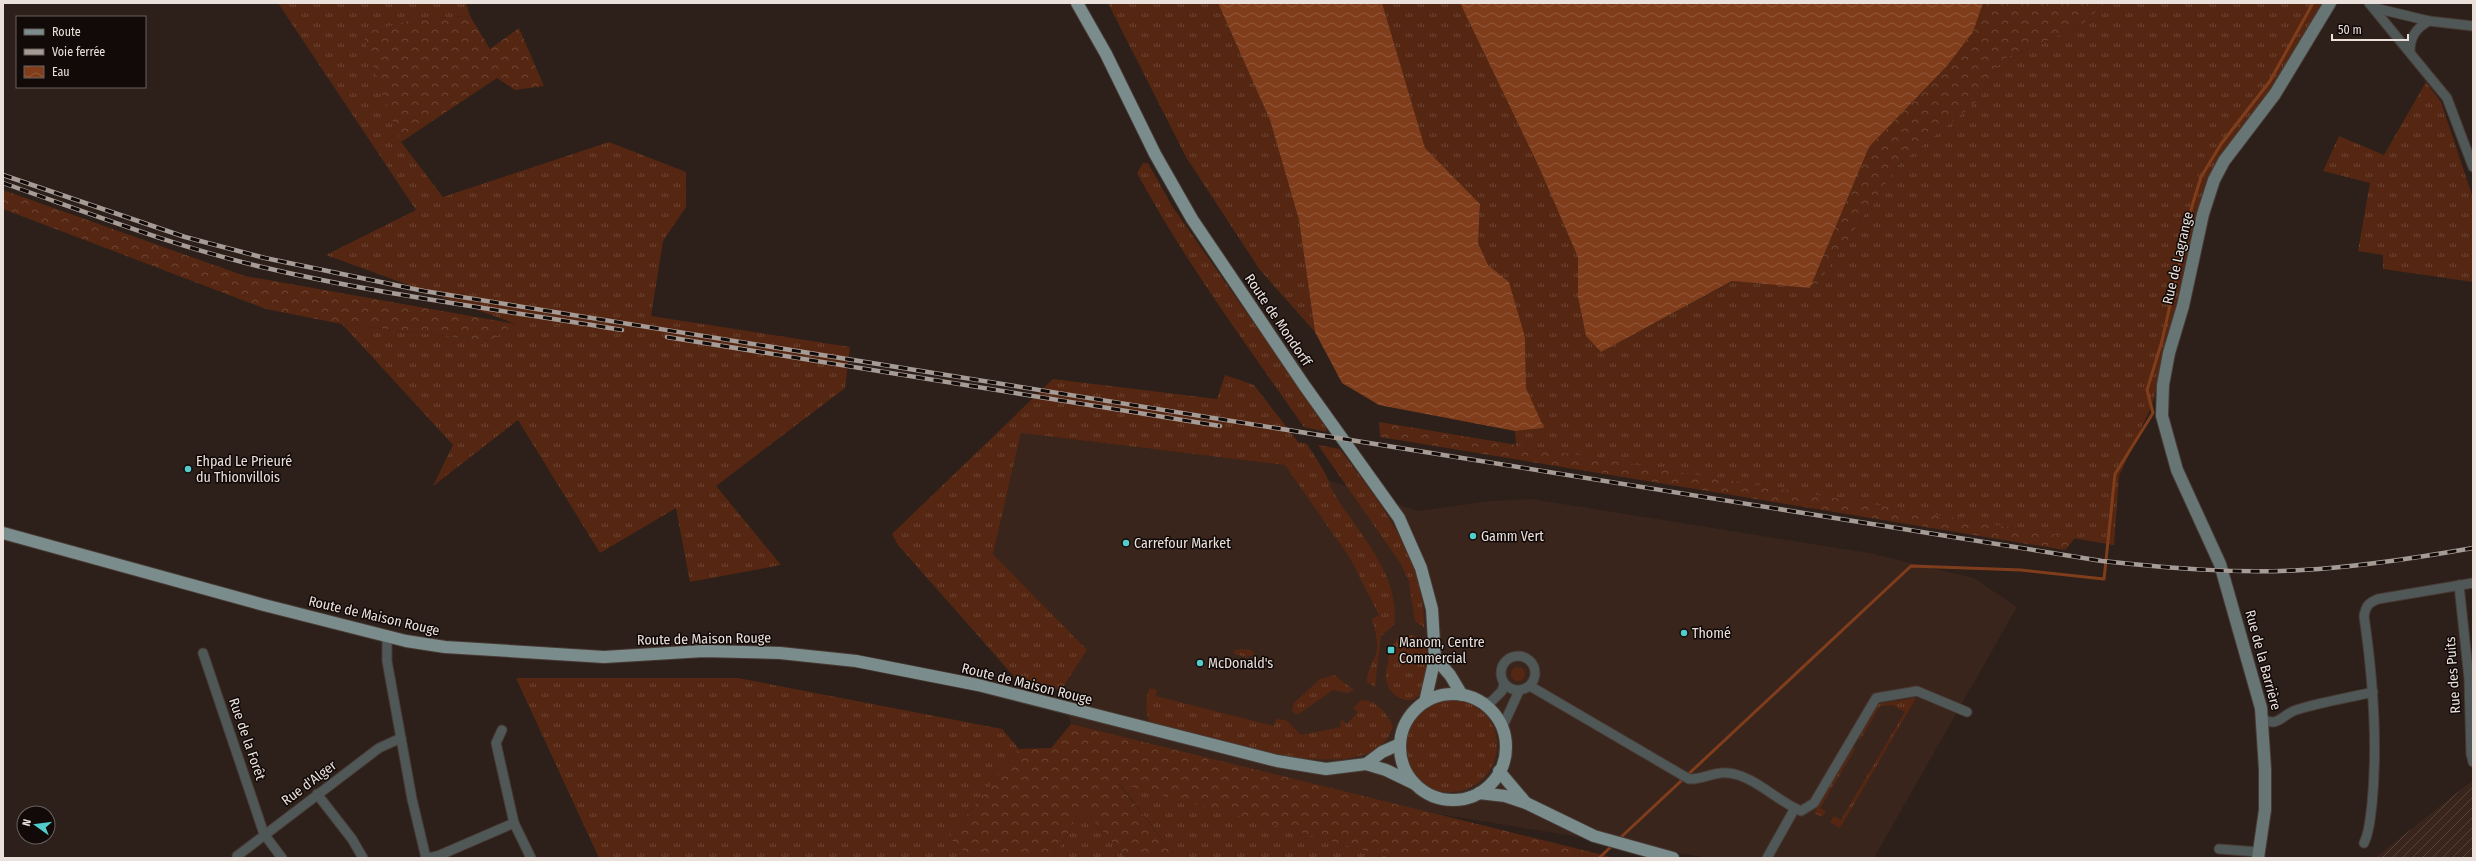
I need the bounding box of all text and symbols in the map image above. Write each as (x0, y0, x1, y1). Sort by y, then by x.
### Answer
legend (16, 16, 146, 88)
scale bar (2332, 16, 2408, 42)
text: 50 m (2338, 23, 2362, 37)
text: Route (52, 25, 81, 39)
text: Voie ferrée (52, 45, 105, 59)
text: Eau (52, 65, 70, 79)
street label: Rue de Lagrange (2159, 210, 2197, 306)
street label: Route de Mondorff (1241, 271, 1316, 371)
place label: Ehpad Le Prieuré du Thionvillois (196, 453, 292, 486)
marker: Ehpad Le Prieuré du Thionvillois (183, 464, 193, 474)
place label: Gamm Vert (1481, 528, 1544, 545)
marker: Gamm Vert (1468, 531, 1478, 541)
place label: Carrefour Market (1134, 535, 1231, 552)
marker: Carrefour Market (1121, 538, 1131, 548)
street label: Route de Maison Rouge (307, 593, 441, 639)
street label: Rue de la Barrière (2241, 608, 2285, 712)
place label: Thomé (1692, 625, 1731, 642)
marker: Thomé (1679, 628, 1689, 638)
street label: Route de Maison Rouge (637, 629, 771, 649)
place label: Manom, Centre Commercial (1399, 634, 1485, 667)
street label: Rue des Puits (2442, 636, 2464, 714)
marker: Manom, Centre Commercial (1386, 645, 1396, 655)
place label: McDonald's (1208, 655, 1273, 672)
marker: McDonald's (1195, 658, 1205, 668)
street label: Route de Maison Rouge (960, 660, 1094, 708)
street label: Rue de la Forêt (225, 696, 269, 783)
street label: Rue d'Alger (278, 757, 340, 809)
north arrow (16, 805, 56, 845)
text: N (20, 818, 34, 827)

